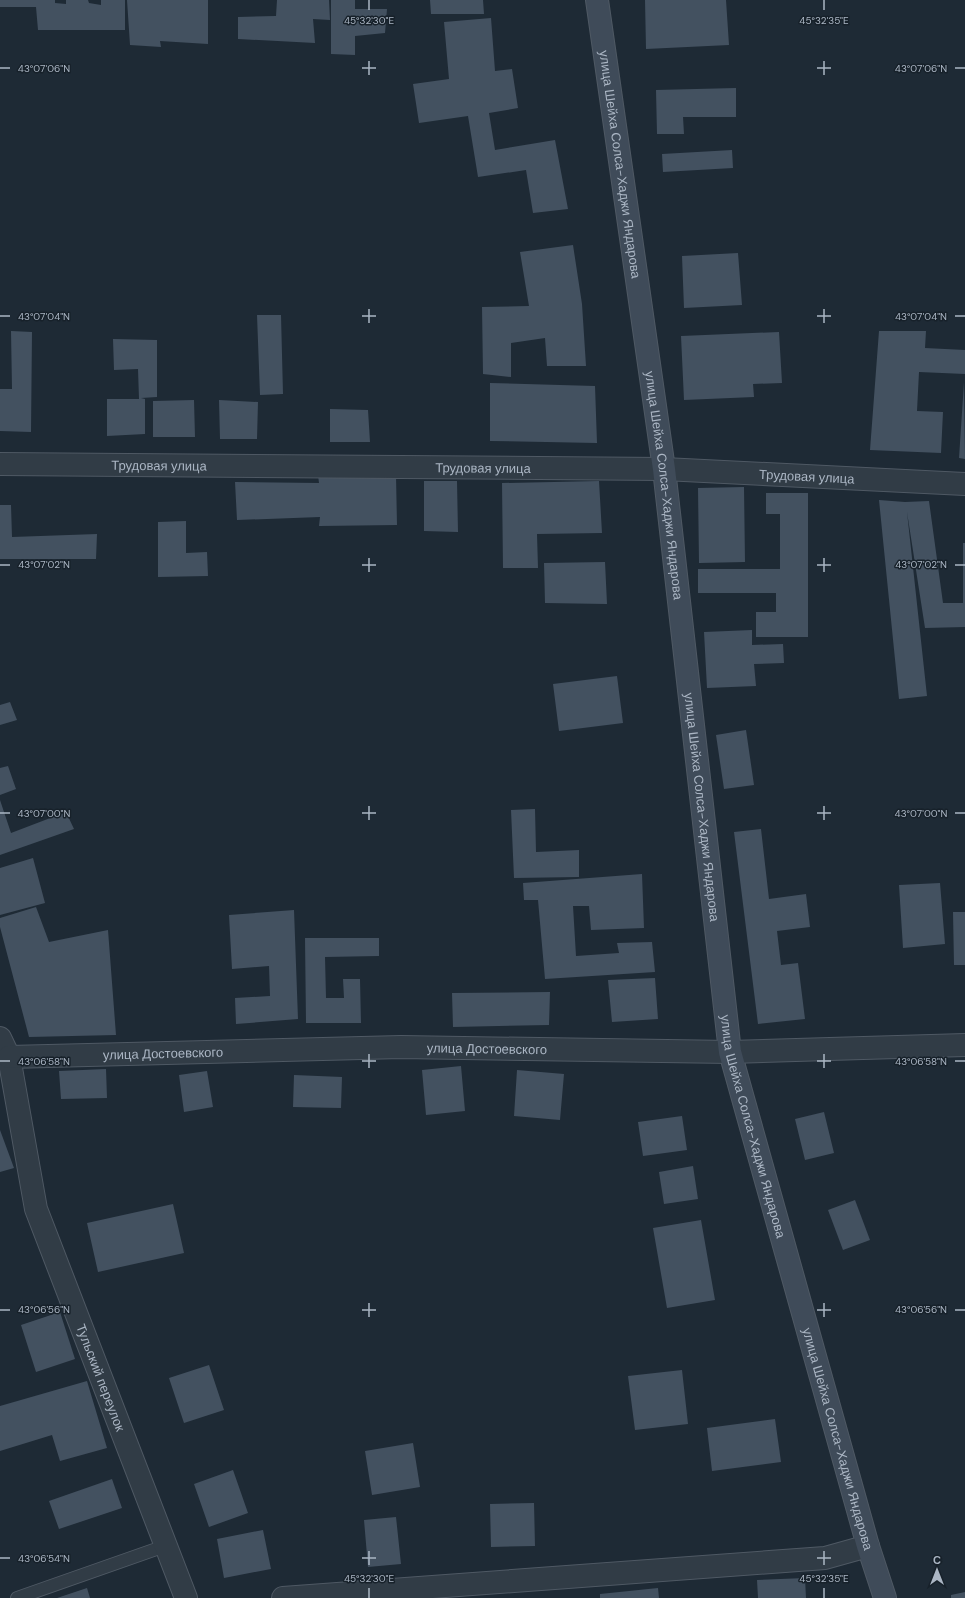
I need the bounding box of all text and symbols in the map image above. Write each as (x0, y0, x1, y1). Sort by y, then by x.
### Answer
text: 45°32'30"E (344, 14, 394, 27)
text: 45°32'35"E (799, 14, 849, 27)
street label: улица Шейха Солса-Хаджи Яндарова (595, 49, 645, 280)
text: 43°07'06"N (18, 62, 70, 75)
text: 43°07'06"N (895, 62, 947, 75)
text: 43°07'04"N (18, 310, 70, 323)
text: 43°07'04"N (895, 310, 947, 323)
street label: улица Шейха Солса-Хаджи Яндарова (641, 370, 687, 601)
street label: Трудовая улица (111, 457, 208, 475)
street label: Трудовая улица (435, 459, 532, 477)
street label: Трудовая улица (759, 466, 856, 488)
text: 43°07'02"N (18, 558, 70, 571)
text: 43°07'02"N (895, 558, 947, 571)
street label: улица Шейха Солса-Хаджи Яндарова (680, 692, 723, 923)
text: 43°07'00"N (18, 807, 71, 820)
text: 43°07'00"N (895, 807, 948, 820)
street label: улица Шейха Солса-Хаджи Яндарова (717, 1014, 790, 1241)
street label: улица Достоевского (427, 1039, 547, 1058)
street label: улица Достоевского (103, 1044, 223, 1064)
text: 43°06'58"N (18, 1055, 70, 1068)
text: 43°06'58"N (895, 1055, 947, 1068)
text: 43°06'56"N (18, 1303, 70, 1316)
text: 43°06'56"N (895, 1303, 947, 1316)
street label: Тульский переулок (72, 1322, 129, 1434)
street label: улица Шейха Солса-Хаджи Яндарова (798, 1326, 877, 1553)
north arrow (917, 1550, 957, 1590)
text: 43°06'54"N (18, 1552, 70, 1565)
text: С (933, 1553, 941, 1567)
text: 45°32'30"E (344, 1572, 394, 1585)
text: 45°32'35"E (799, 1572, 849, 1585)

